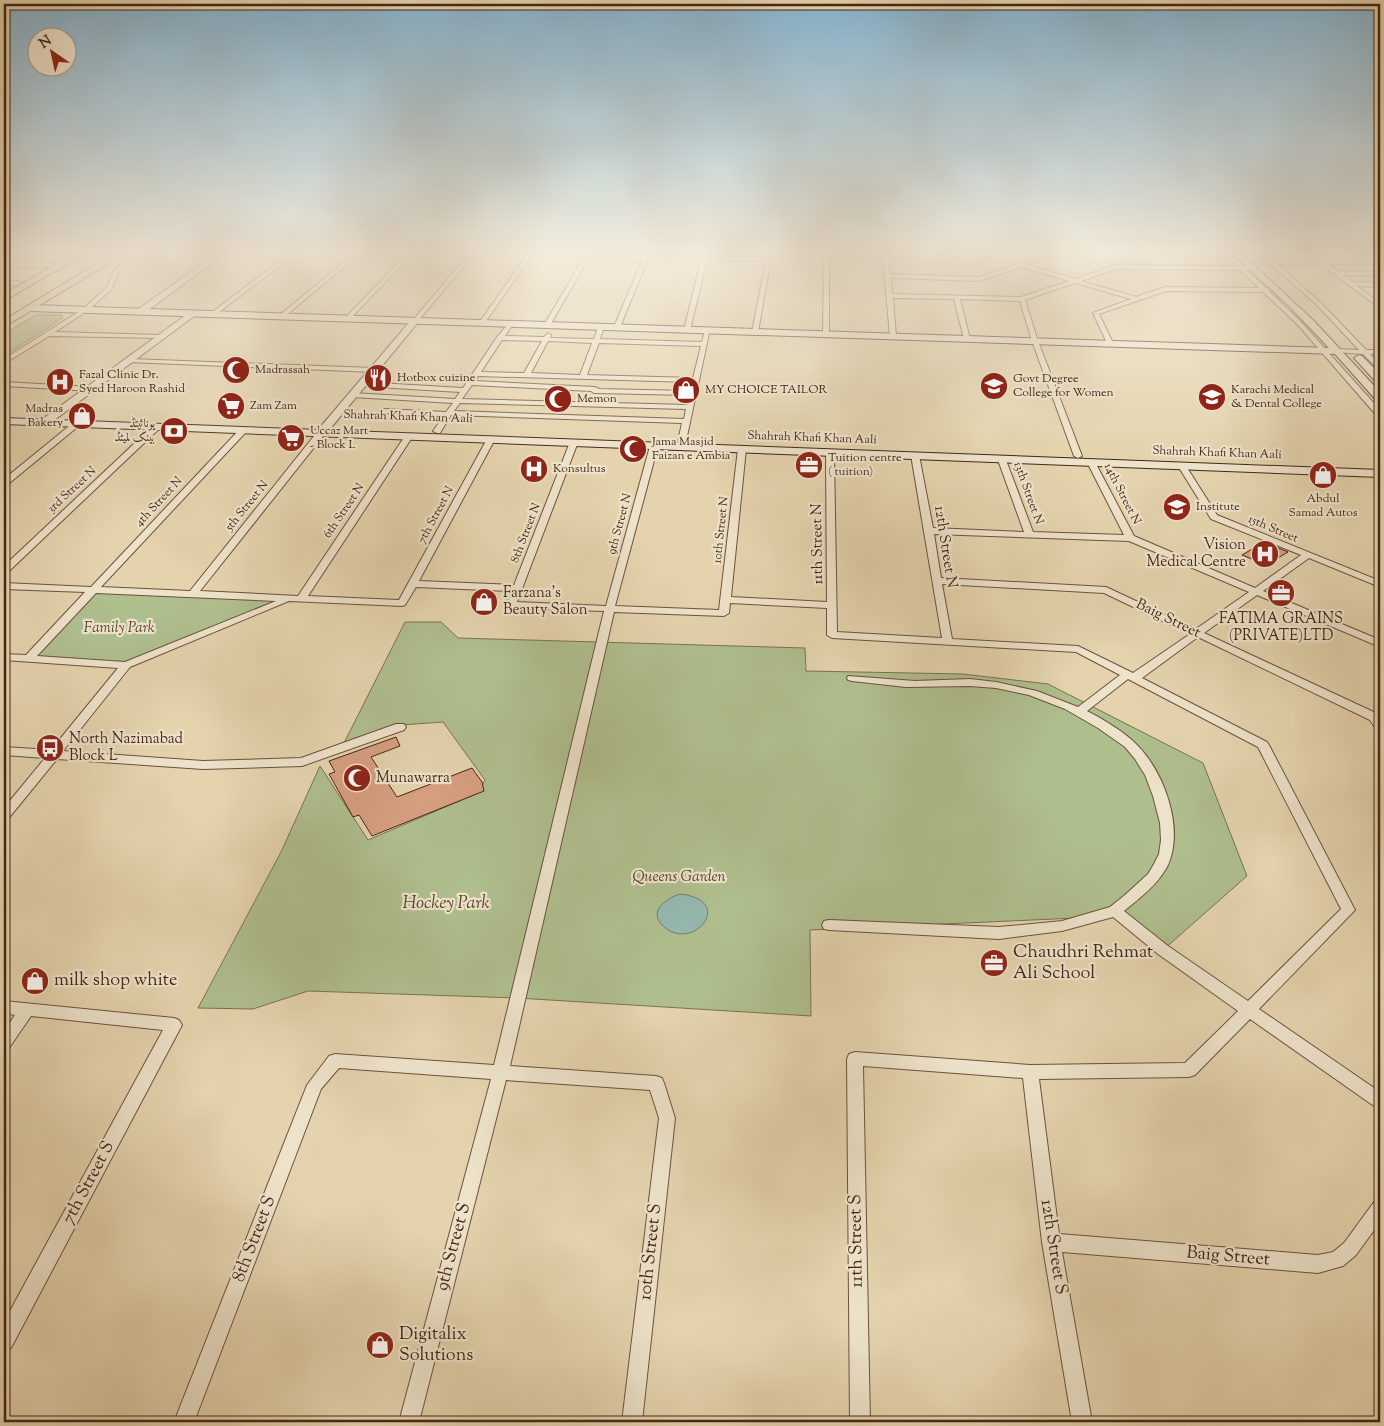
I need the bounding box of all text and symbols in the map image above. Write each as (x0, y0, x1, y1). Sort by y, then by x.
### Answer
north arrow (28, 28, 78, 78)
text: N (36, 31, 56, 54)
mosque icon: Madrassah (221, 355, 251, 385)
place label: Madrassah (255, 361, 310, 379)
restaurant icon: Hotbox cuizine (363, 363, 393, 393)
place label: Fazal Clinic Dr. Syed Haroon Rashid (79, 366, 185, 398)
hospital icon: Fazal Clinic Dr. Syed Haroon Rashid (45, 367, 75, 397)
place label: Hotbox cuizine (397, 369, 476, 387)
place label: Govt Degree College for Women (1013, 370, 1114, 402)
school or university icon: Govt Degree College for Women (979, 371, 1009, 401)
shop icon: MY CHOICE TAILOR (671, 375, 701, 405)
place label: MY CHOICE TAILOR (705, 381, 827, 399)
place label: Karachi Medical & Dental College (1231, 381, 1322, 413)
school or university icon: Karachi Medical & Dental College (1197, 382, 1227, 412)
mosque icon: Memon (543, 384, 573, 414)
place label: Memon (577, 390, 617, 408)
supermarket icon: Zam Zam (216, 391, 246, 421)
place label: Zam Zam (250, 397, 297, 415)
place label: Madras Bakery (25, 400, 63, 432)
shop icon: Madras Bakery (67, 401, 97, 431)
street label: Shahrah Khafi Khan Aali (343, 406, 474, 428)
place label: یونائیٹڈ بینک لمیٹڈ (114, 415, 156, 447)
bank icon: یونائیٹڈ بینک لمیٹڈ (159, 416, 189, 446)
place label: Uccaz Mart - Block L (310, 422, 368, 454)
supermarket icon: Uccaz Mart - Block L (276, 423, 306, 453)
street label: Shahrah Khafi Khan Aali (747, 427, 878, 449)
place label: Jama Masjid Faizan e Ambia (651, 433, 731, 465)
mosque icon: Jama Masjid Faizan e Ambia (618, 434, 648, 464)
street label: Shahrah Khafi Khan Aali (1152, 442, 1283, 464)
place label: Tuition centre ( tuition) (828, 449, 902, 481)
office icon: Tuition centre ( tuition) (794, 450, 824, 480)
hospital icon: Konsultus (519, 454, 549, 484)
street label: 13th Street N (1008, 459, 1048, 527)
place label: Konsultus (553, 460, 606, 478)
street label: 14th Street N (1099, 460, 1145, 528)
shop icon: Abdul Samad Autos (1308, 460, 1338, 490)
street label: 3rd Street N (43, 462, 101, 518)
street label: 4th Street N (131, 473, 187, 531)
street label: 5th Street N (220, 476, 273, 536)
street label: 6th Street N (319, 480, 369, 542)
street label: 7th Street N (413, 483, 459, 547)
place label: Abdul Samad Autos (1289, 490, 1358, 522)
street label: 9th Street N (603, 491, 637, 557)
school or university icon: Institute (1162, 492, 1192, 522)
street label: 10th Street N (709, 495, 733, 564)
place label: Institute (1196, 498, 1240, 516)
street label: 8th Street N (506, 500, 546, 566)
street label: 11th Street N (807, 503, 829, 585)
street label: 12th Street N (928, 504, 962, 590)
street label: 15th Street (1245, 510, 1301, 548)
place label: Vision Medical Centre (1147, 535, 1246, 573)
hospital icon: Vision Medical Centre (1250, 539, 1280, 569)
office icon: FATIMA GRAINS (PRIVATE)LTD (1266, 578, 1296, 608)
place label: Farzana's Beauty Salon (503, 583, 588, 621)
shop icon: Farzana's Beauty Salon (469, 587, 499, 617)
street label: Baig Street (1132, 594, 1204, 644)
place label: FATIMA GRAINS (PRIVATE)LTD (1219, 609, 1343, 647)
park label: Family Park (84, 618, 155, 639)
place label: North Nazimabad Block L (69, 729, 184, 767)
bus stop icon: North Nazimabad Block L (35, 733, 65, 763)
mosque icon: Munawarra (342, 763, 372, 793)
place label: Munawarra (376, 768, 450, 789)
park label: Queens Garden (633, 867, 726, 888)
park label: Hockey Park (402, 891, 490, 917)
place label: Chaudhri Rehmat Ali School (1013, 940, 1153, 987)
office icon: Chaudhri Rehmat Ali School (979, 948, 1009, 978)
shop icon: milk shop white (20, 966, 50, 996)
place label: milk shop white (54, 968, 177, 994)
street label: 7th Street S (56, 1137, 122, 1229)
street label: 8th Street S (227, 1192, 283, 1286)
street label: 11th Street S (843, 1194, 871, 1288)
street label: 12th Street S (1033, 1198, 1073, 1296)
street label: 9th Street S (430, 1200, 478, 1294)
street label: 10th Street S (633, 1202, 669, 1302)
street label: Baig Street (1185, 1240, 1271, 1274)
place label: Digitalix Solutions (399, 1322, 473, 1369)
shop icon: Digitalix Solutions (365, 1330, 395, 1360)

